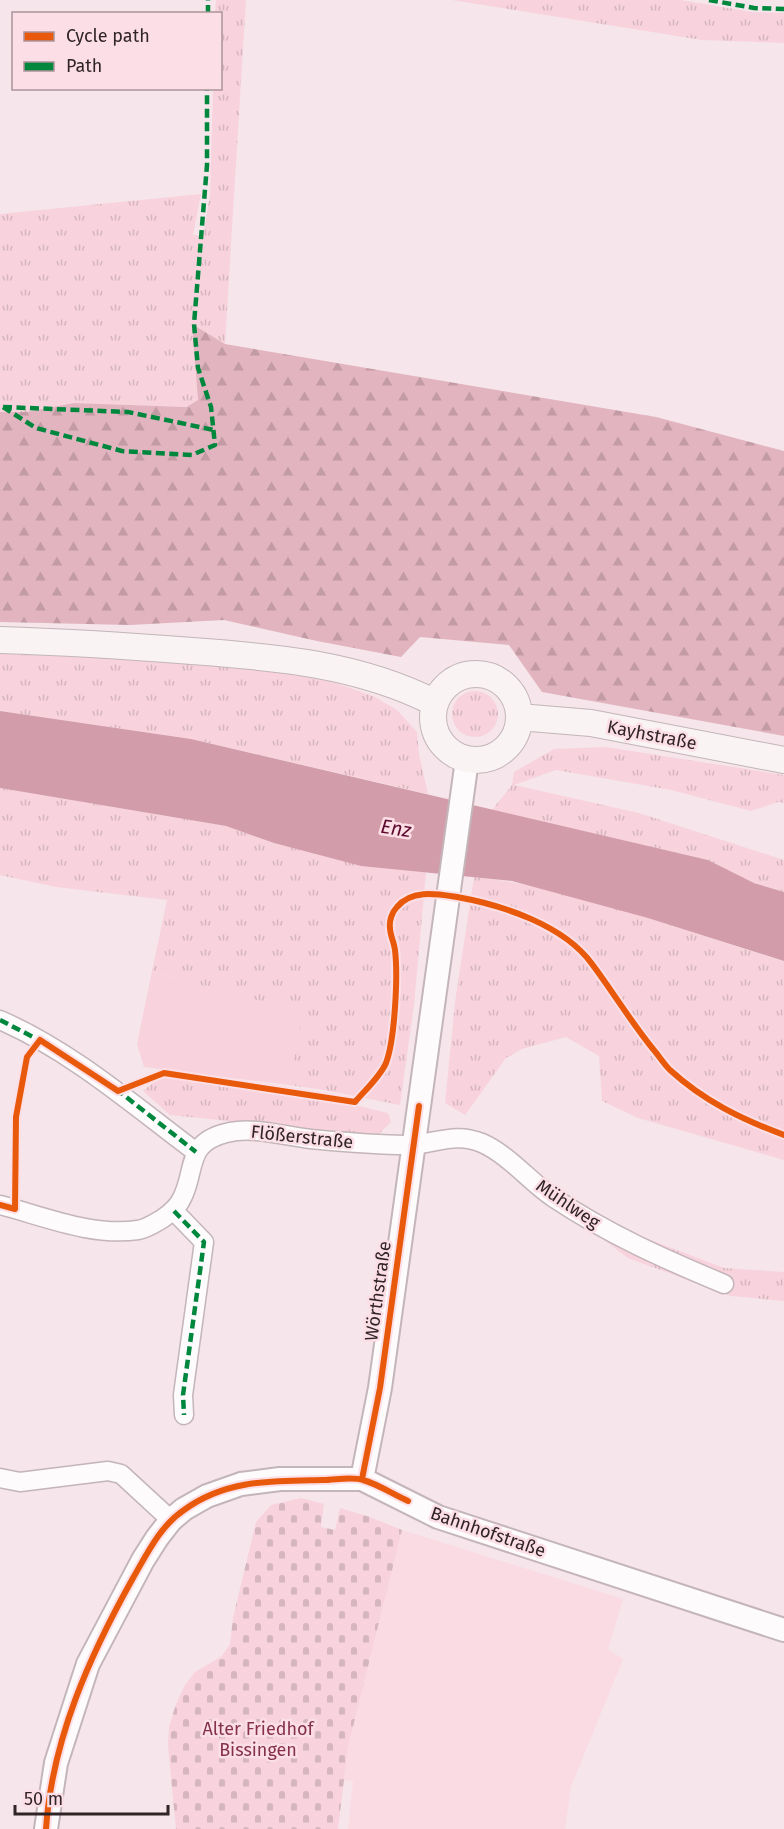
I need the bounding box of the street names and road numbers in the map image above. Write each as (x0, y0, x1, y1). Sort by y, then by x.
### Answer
street label: Kayhstraße (605, 716, 699, 754)
street label: Flößerstraße (250, 1121, 354, 1153)
street label: Mühlweg (532, 1175, 605, 1234)
street label: Wörthstraße (360, 1240, 396, 1342)
street label: Bahnhofstraße (428, 1502, 548, 1562)

